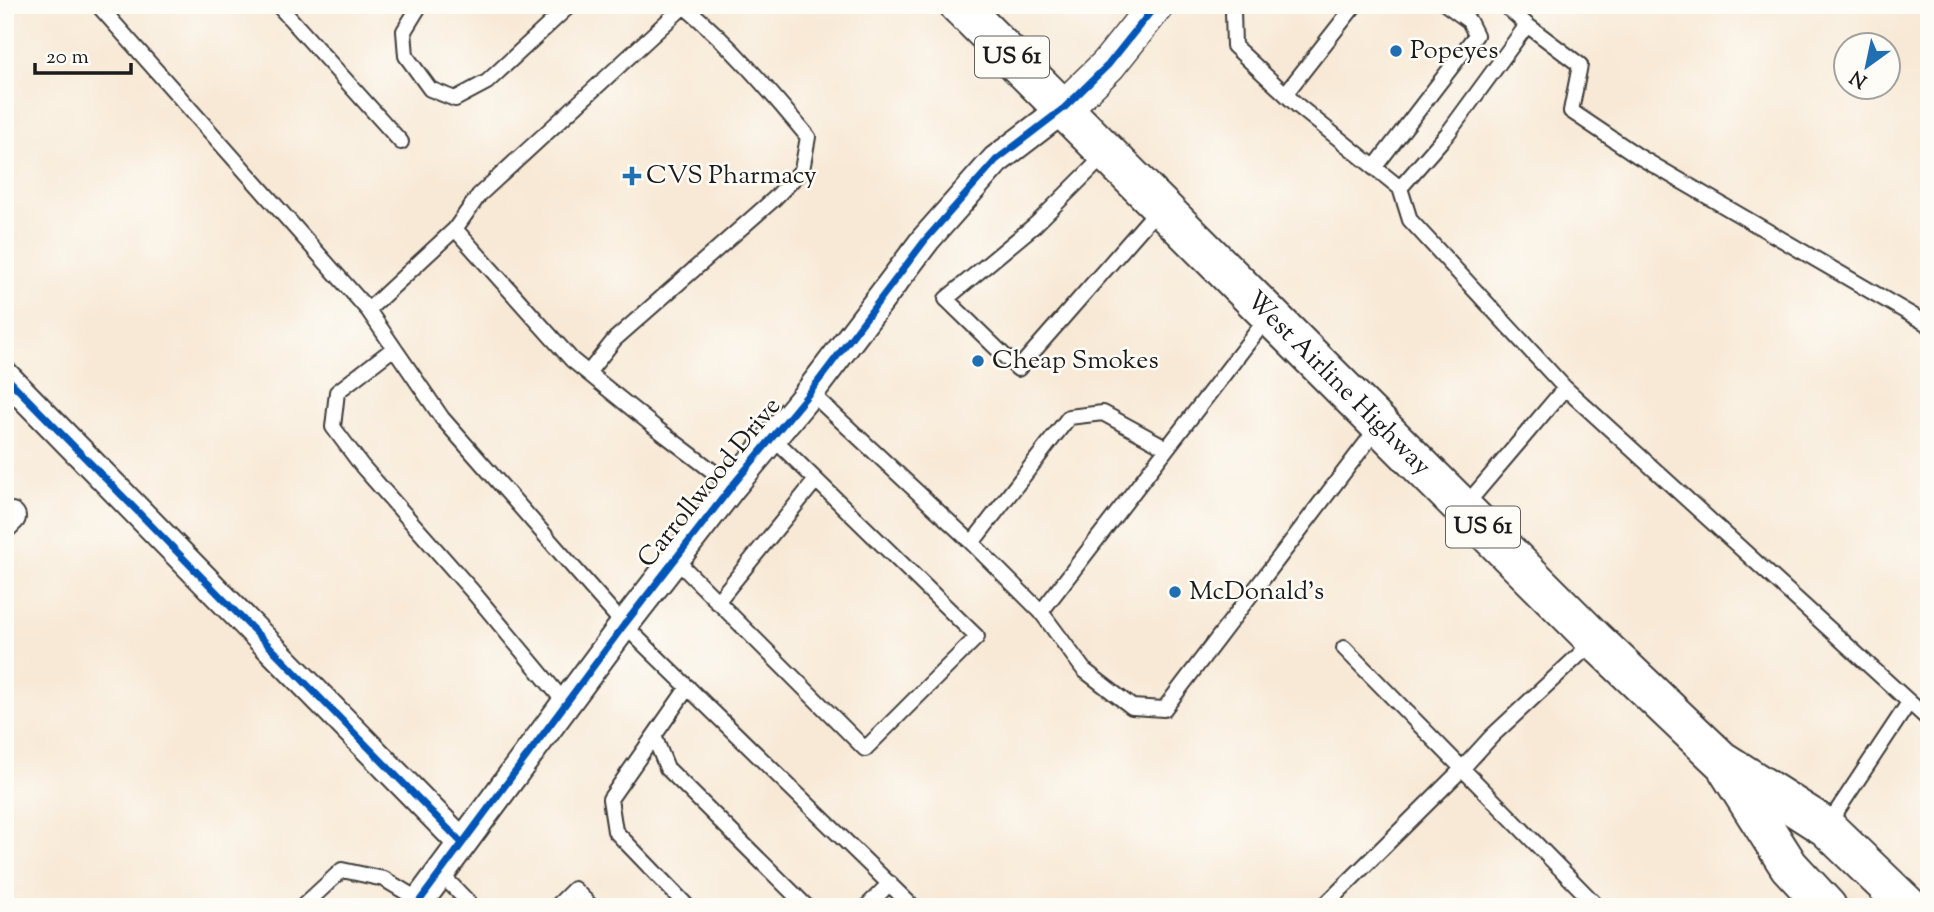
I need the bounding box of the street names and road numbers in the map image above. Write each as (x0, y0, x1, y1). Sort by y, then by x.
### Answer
road number: US 61 (975, 36, 1049, 78)
street label: West Airline Highway (1237, 283, 1439, 485)
street label: Carrollwood Drive (630, 390, 790, 576)
road number: US 61 (1446, 506, 1520, 548)

